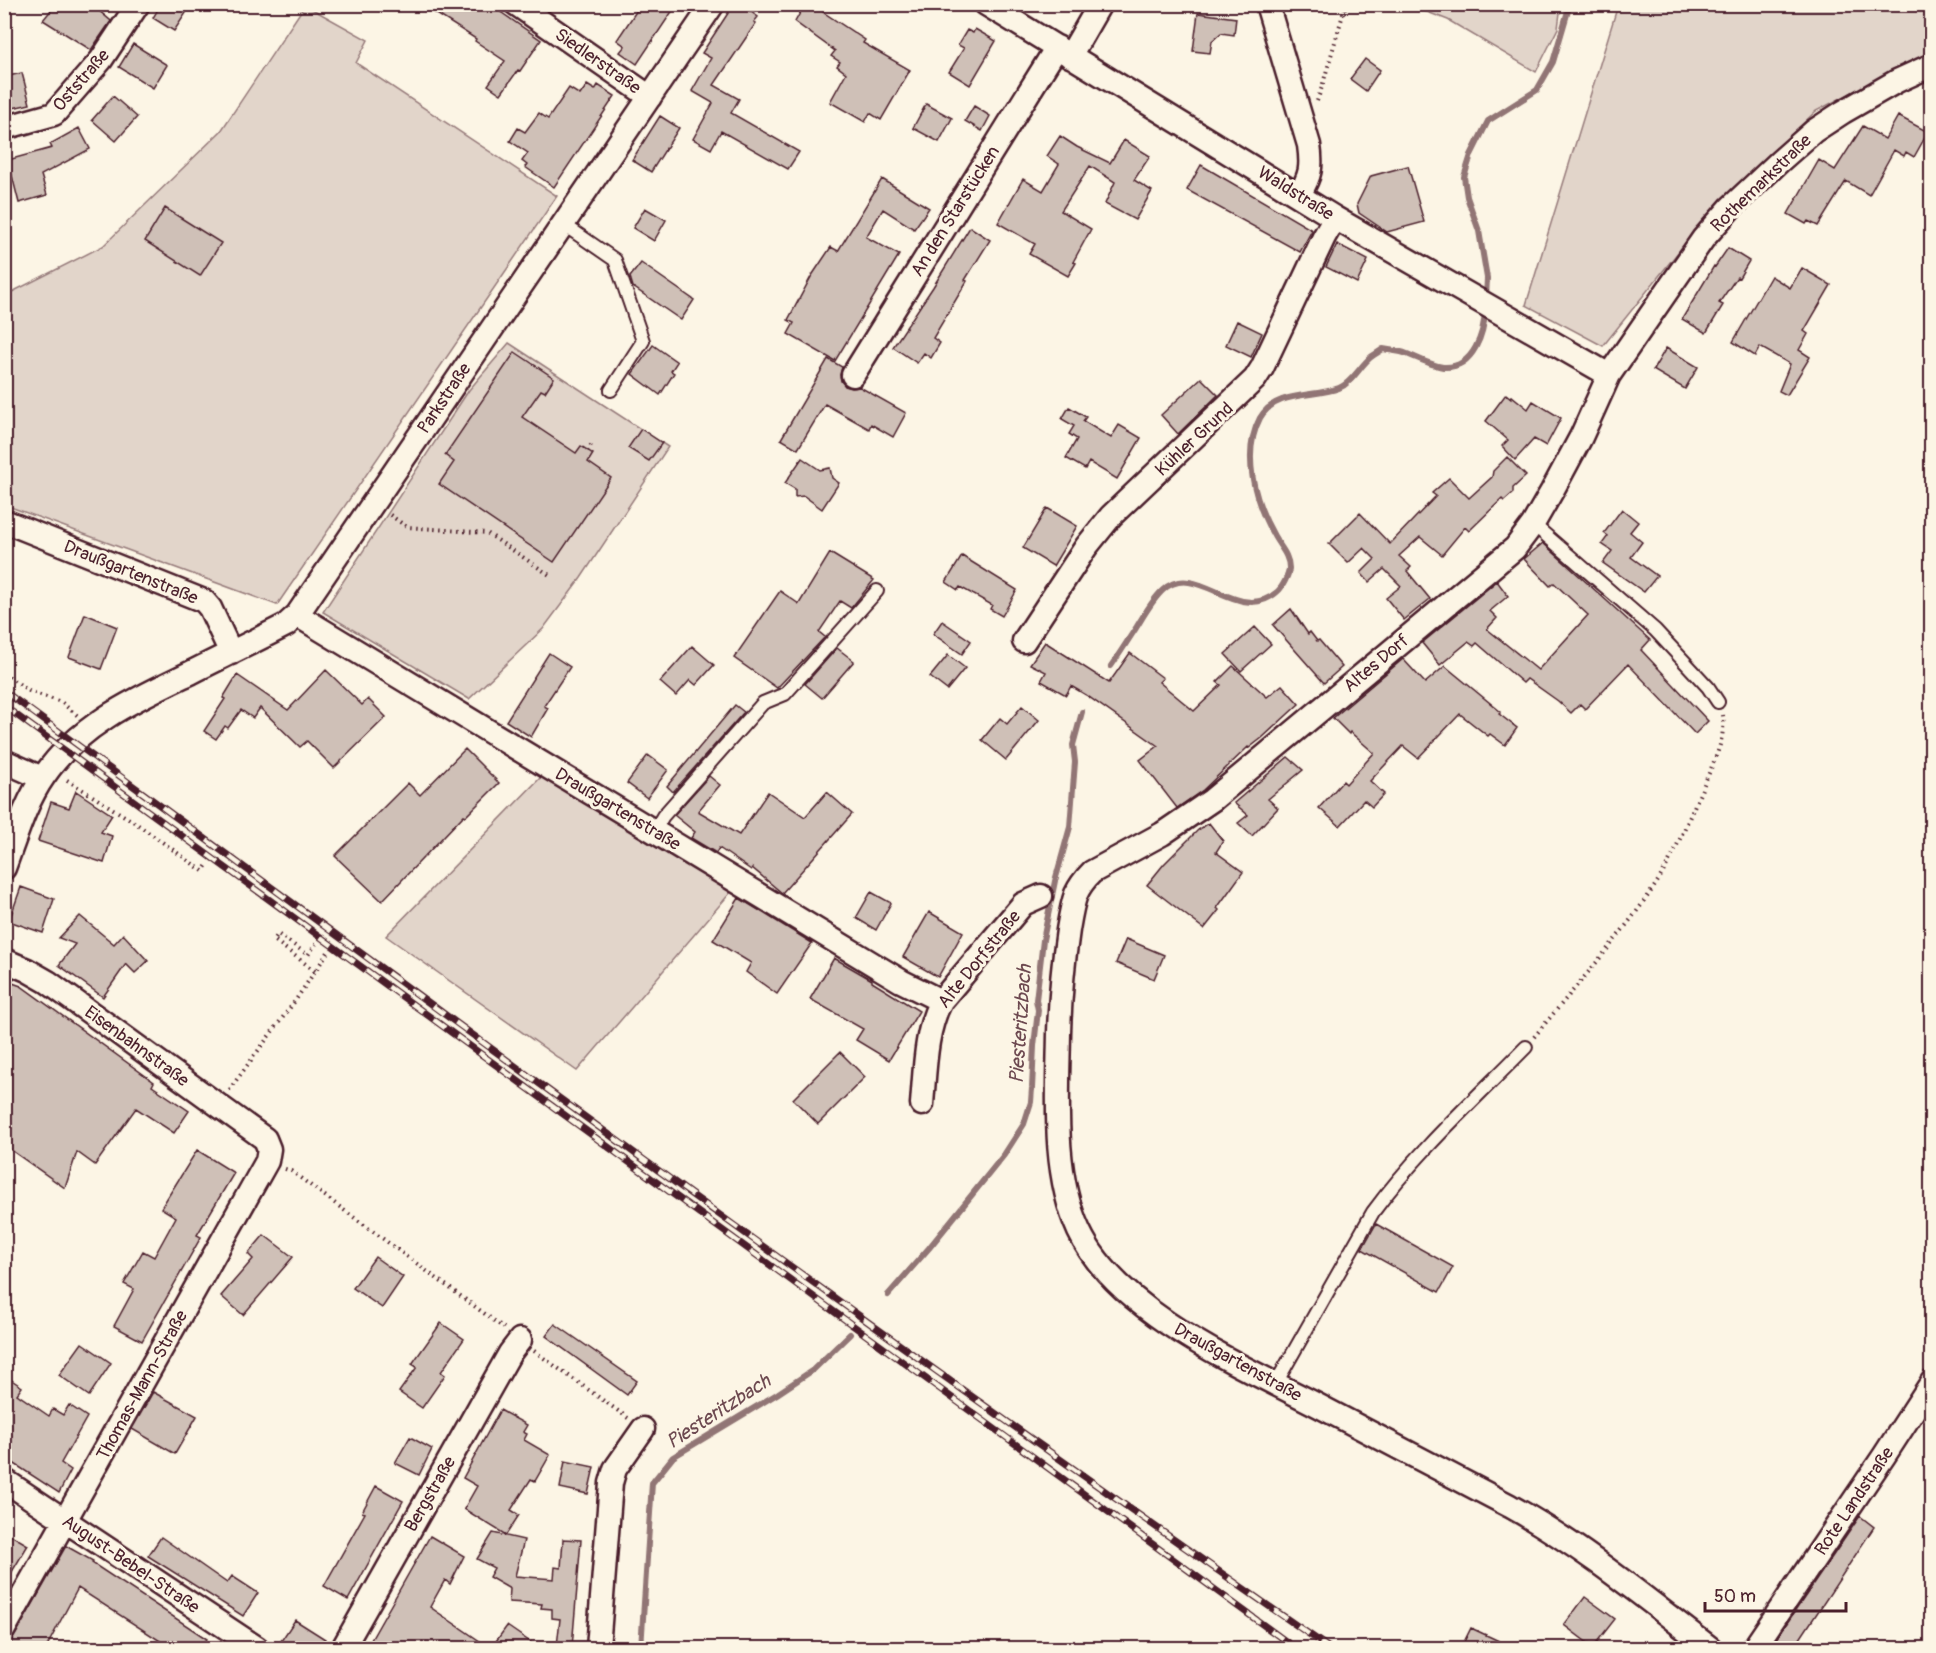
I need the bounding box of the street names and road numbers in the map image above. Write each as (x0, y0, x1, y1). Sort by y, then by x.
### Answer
street label: Siedlerstraße (550, 23, 645, 100)
street label: Oststraße (48, 44, 115, 116)
street label: Rothemarkstraße (1706, 129, 1817, 237)
street label: An den Starstücken (906, 142, 1005, 281)
street label: Waldstraße (1253, 161, 1338, 226)
street label: Parkstraße (412, 358, 476, 438)
street label: Kühler Grund (1150, 397, 1238, 481)
street label: Draußgartenstraße (60, 535, 201, 610)
street label: Altes Dorf (1339, 629, 1414, 697)
street label: Draußgartenstraße (551, 763, 685, 856)
street label: Alte Dorfstraße (933, 906, 1026, 1013)
street label: Eisenbahnstraße (80, 1001, 194, 1092)
street label: Thomas-Mann-Straße (92, 1306, 193, 1464)
street label: Draußgartenstraße (1170, 1318, 1306, 1407)
street label: Rote Landstraße (1810, 1443, 1899, 1560)
street label: Bergstraße (400, 1452, 461, 1536)
street label: August-Bebel-Straße (58, 1510, 204, 1619)

